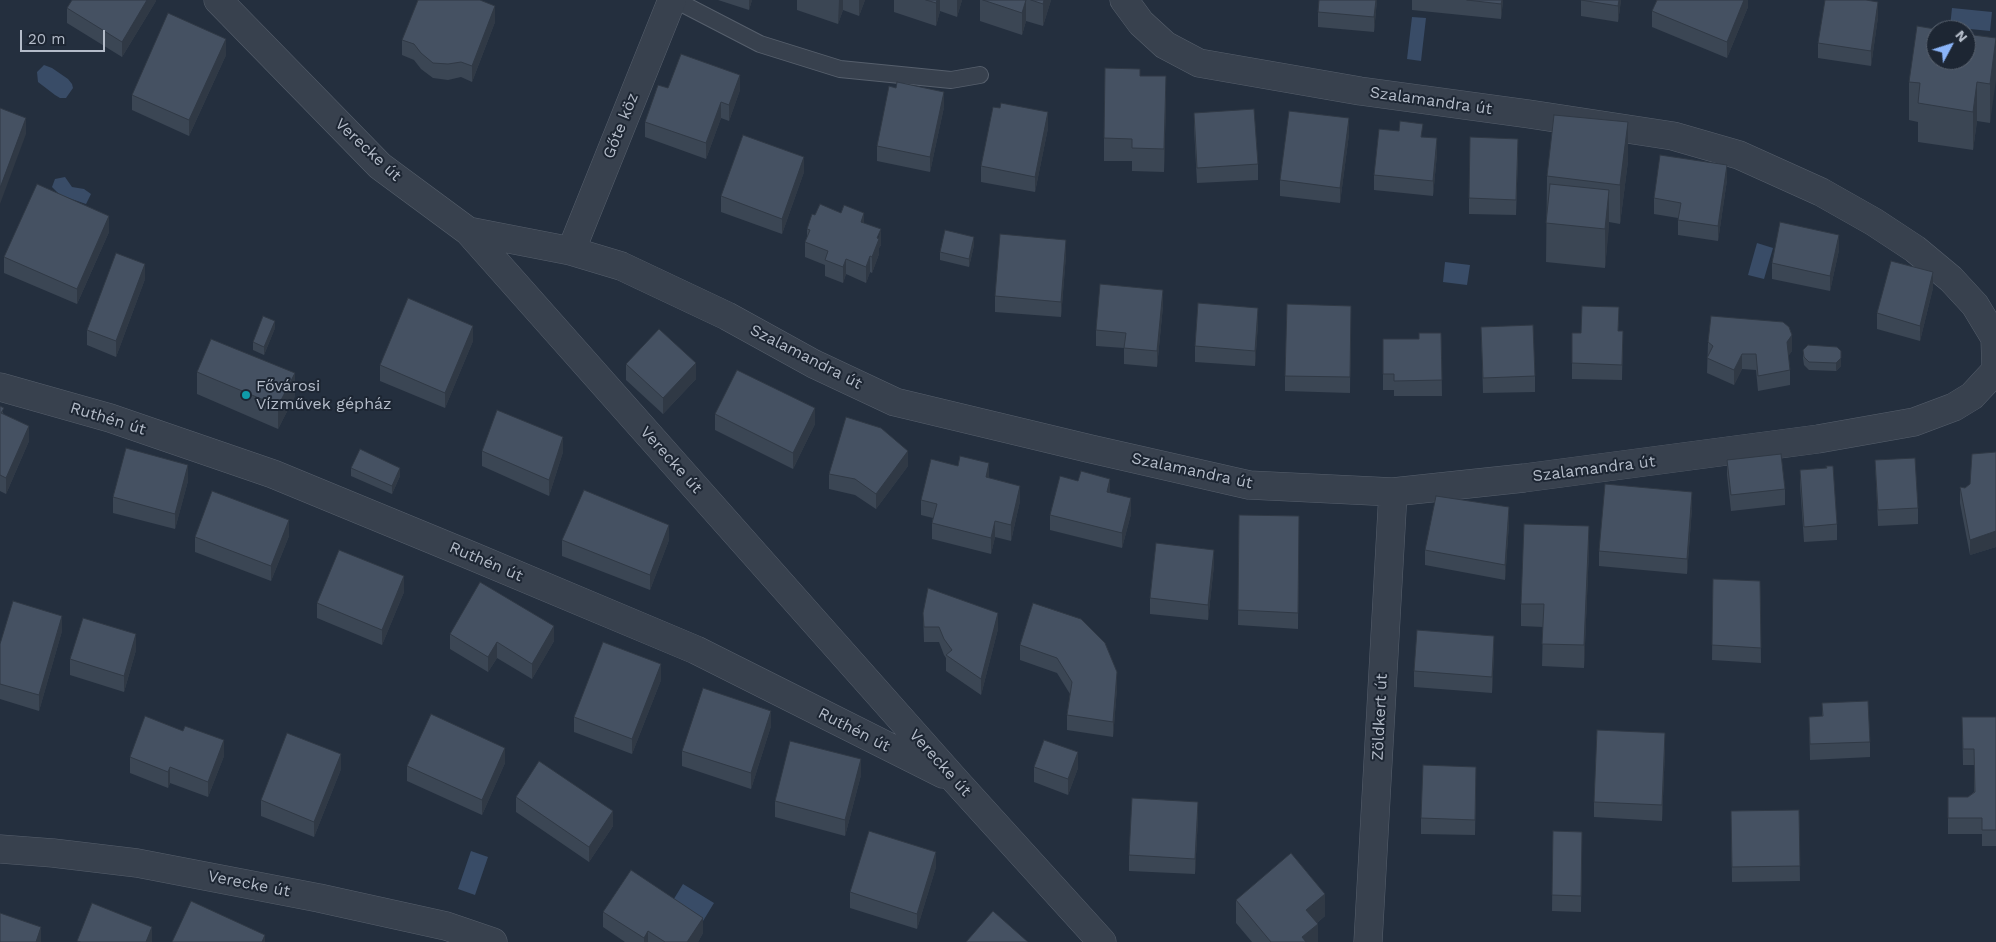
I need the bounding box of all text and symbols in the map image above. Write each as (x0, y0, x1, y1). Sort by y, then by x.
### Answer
scale bar (22, 20, 108, 52)
north arrow (1926, 20, 1976, 70)
text: N (1952, 27, 1971, 45)
text: 20 m (28, 30, 66, 48)
street label: Szalamandra út (1369, 83, 1493, 119)
street label: Gőte köz (599, 90, 643, 162)
street label: Verecke út (331, 115, 405, 185)
street label: Szalamandra út (747, 320, 865, 394)
place label: Fővárosi Vízművek gépház (256, 376, 392, 414)
marker: Fővárosi Vízművek gépház (240, 389, 252, 401)
street label: Ruthén út (68, 398, 148, 440)
street label: Verecke út (636, 423, 706, 497)
street label: Szalamandra út (1130, 449, 1254, 493)
street label: Szalamandra út (1532, 452, 1656, 486)
street label: Ruthén út (446, 538, 526, 586)
street label: Zöldkert út (1368, 673, 1392, 761)
street label: Ruthén út (815, 704, 893, 756)
street label: Verecke út (905, 726, 975, 800)
street label: Verecke út (206, 867, 292, 901)

